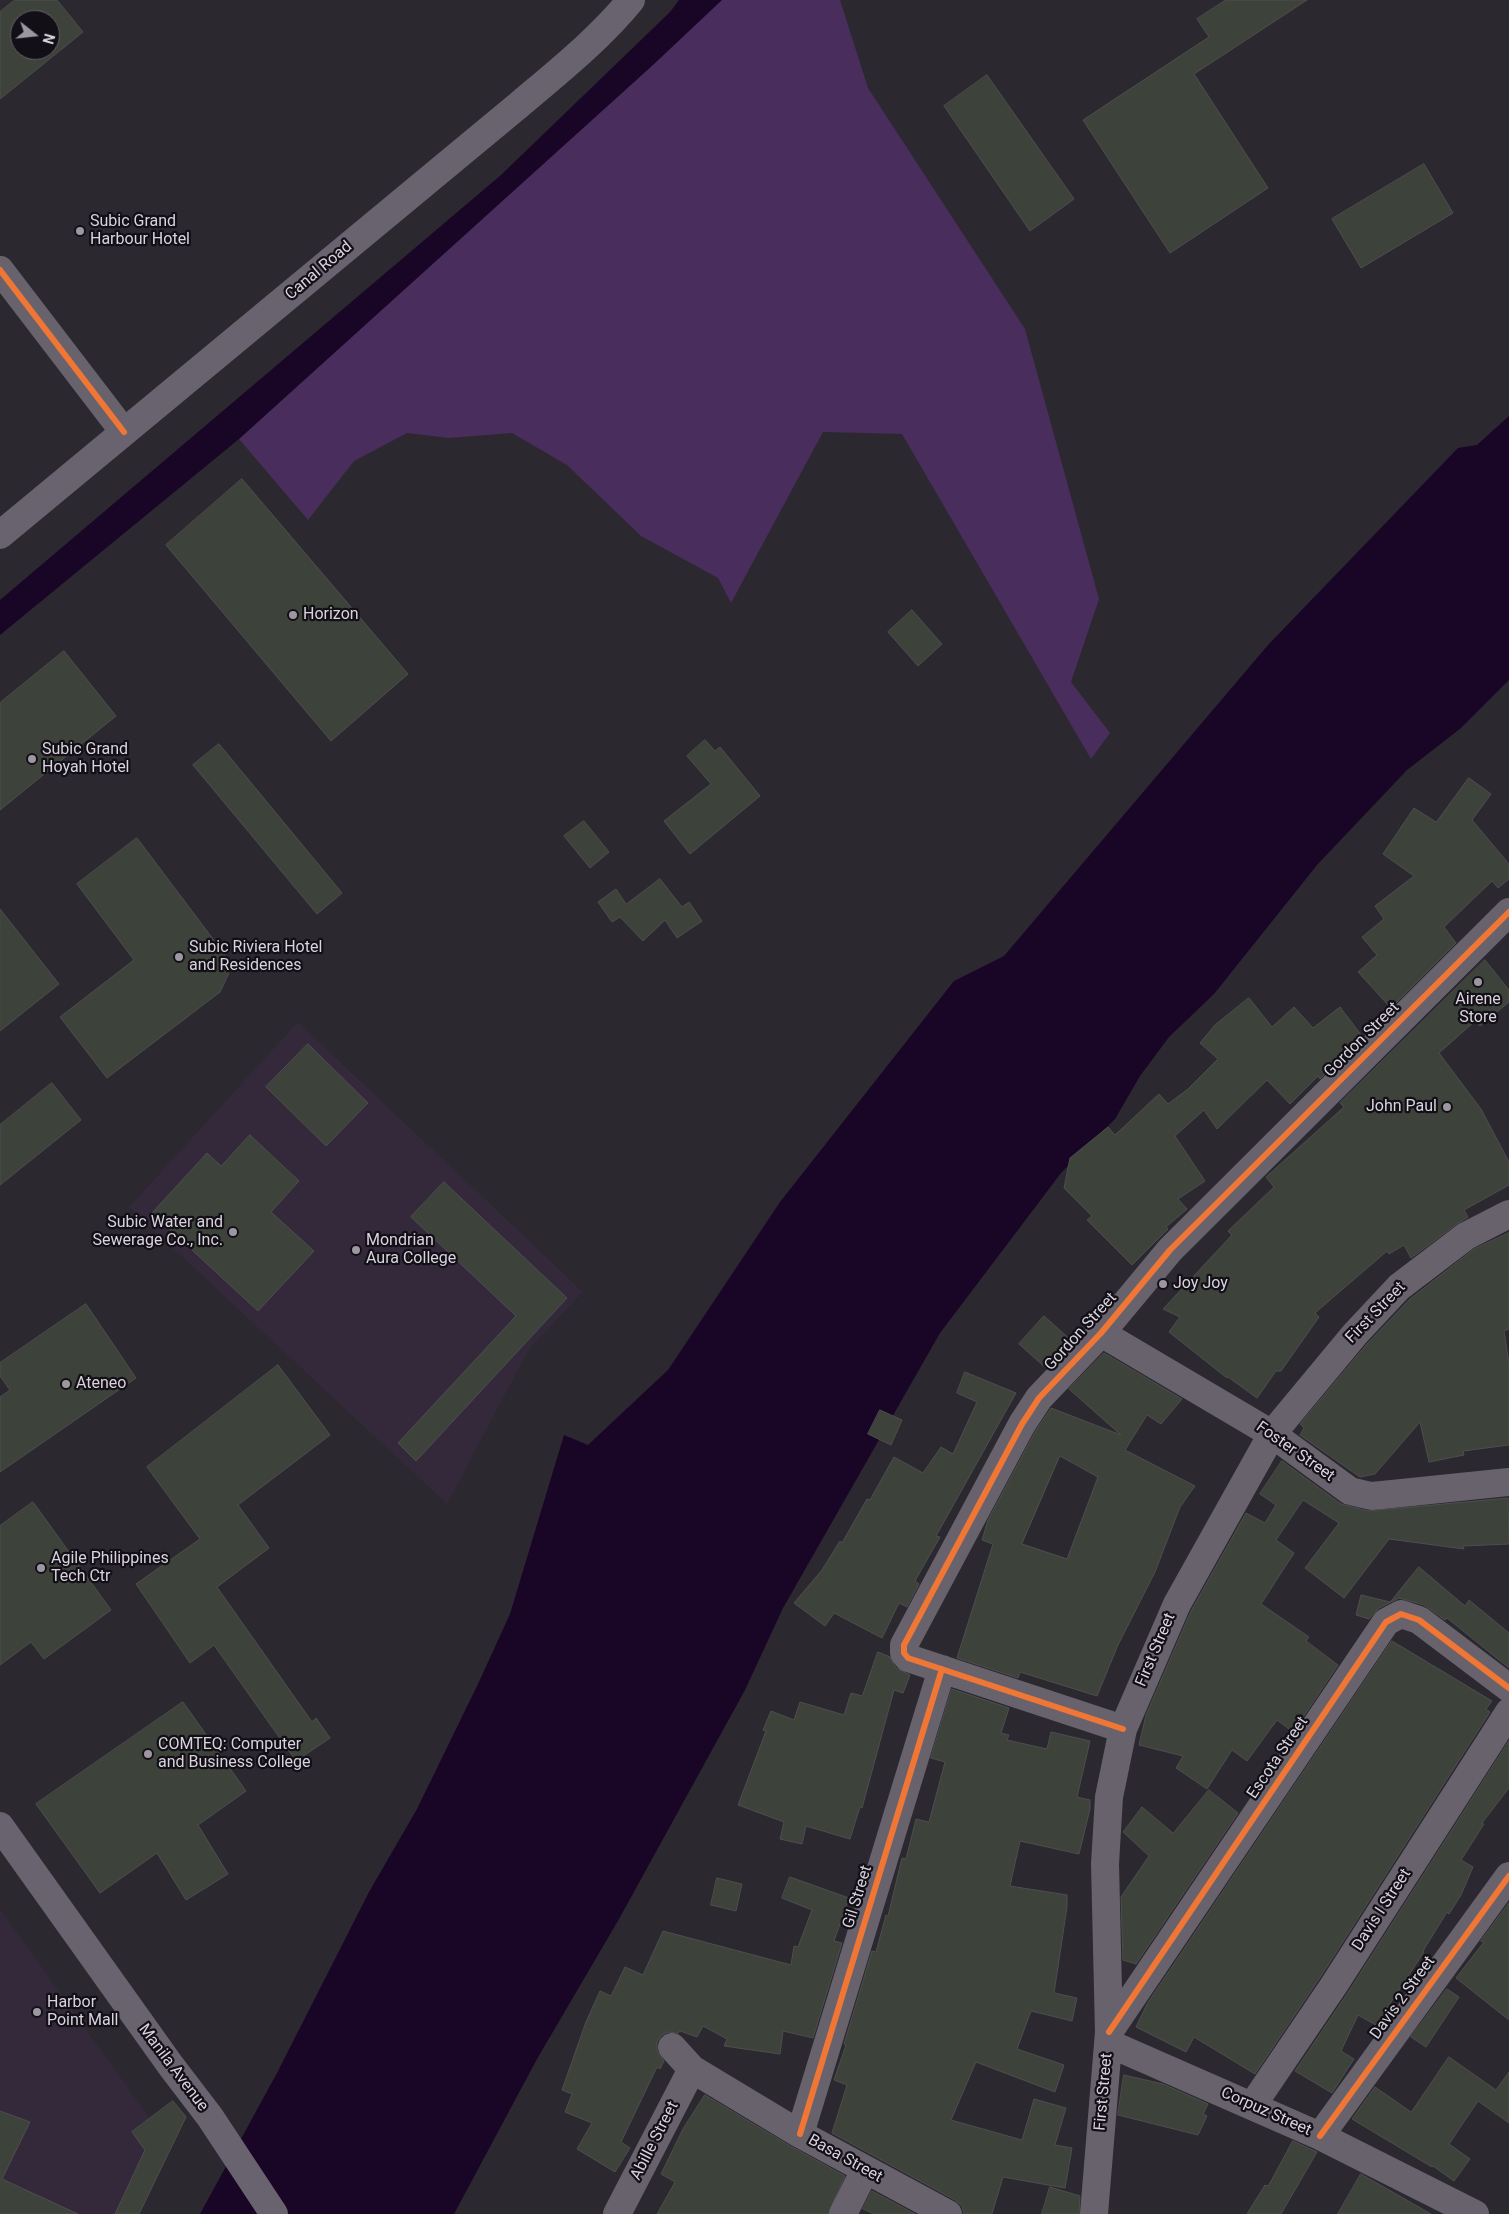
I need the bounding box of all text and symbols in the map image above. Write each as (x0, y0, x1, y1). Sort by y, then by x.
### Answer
north arrow (10, 10, 60, 60)
text: N (39, 32, 58, 46)
place label: Subic Grand Harbour Hotel (90, 212, 190, 250)
marker: Subic Grand Harbour Hotel (74, 225, 86, 237)
street label: Canal Road (282, 238, 356, 304)
place label: Horizon (303, 605, 359, 625)
marker: Horizon (287, 609, 299, 621)
place label: Subic Grand Hoyah Hotel (42, 740, 130, 778)
marker: Subic Grand Hoyah Hotel (26, 753, 38, 765)
place label: Subic Riviera Hotel and Residences (189, 938, 322, 976)
marker: Subic Riviera Hotel and Residences (173, 951, 185, 963)
marker: Airene Store (1472, 976, 1484, 988)
place label: Airene Store (1455, 990, 1501, 1028)
street label: Gordon Street (1320, 998, 1404, 1082)
place label: John Paul (1366, 1097, 1437, 1117)
marker: John Paul (1441, 1101, 1453, 1113)
place label: Subic Water and Sewerage Co., Inc. (93, 1213, 223, 1251)
marker: Subic Water and Sewerage Co., Inc. (227, 1226, 239, 1238)
place label: Mondrian Aura College (366, 1231, 456, 1269)
marker: Mondrian Aura College (350, 1244, 362, 1256)
place label: Joy Joy (1173, 1274, 1228, 1294)
marker: Joy Joy (1157, 1278, 1169, 1290)
street label: First Street (1342, 1278, 1410, 1348)
street label: Gordon Street (1041, 1289, 1121, 1375)
place label: Ateneo (76, 1374, 126, 1394)
marker: Ateneo (60, 1378, 72, 1390)
street label: Foster Street (1252, 1418, 1338, 1486)
place label: Agile Philippines Tech Ctr (51, 1549, 169, 1587)
marker: Agile Philippines Tech Ctr (35, 1562, 47, 1574)
street label: First Street (1132, 1610, 1180, 1690)
street label: Escota Street (1243, 1713, 1313, 1803)
place label: COMTEQ: Computer and Business College (158, 1735, 311, 1773)
marker: COMTEQ: Computer and Business College (142, 1748, 154, 1760)
street label: Gil Street (839, 1863, 877, 1931)
street label: Davis I Street (1348, 1866, 1416, 1954)
street label: Davis 2 Street (1366, 1953, 1440, 2043)
place label: Harbor Point Mall (47, 1993, 119, 2031)
marker: Harbor Point Mall (31, 2006, 43, 2018)
street label: Manila Avenue (134, 2021, 212, 2115)
street label: First Street (1091, 2052, 1117, 2132)
street label: Corpuz Street (1218, 2084, 1314, 2140)
street label: Abille Street (627, 2098, 683, 2184)
street label: Basa Street (805, 2131, 885, 2187)

